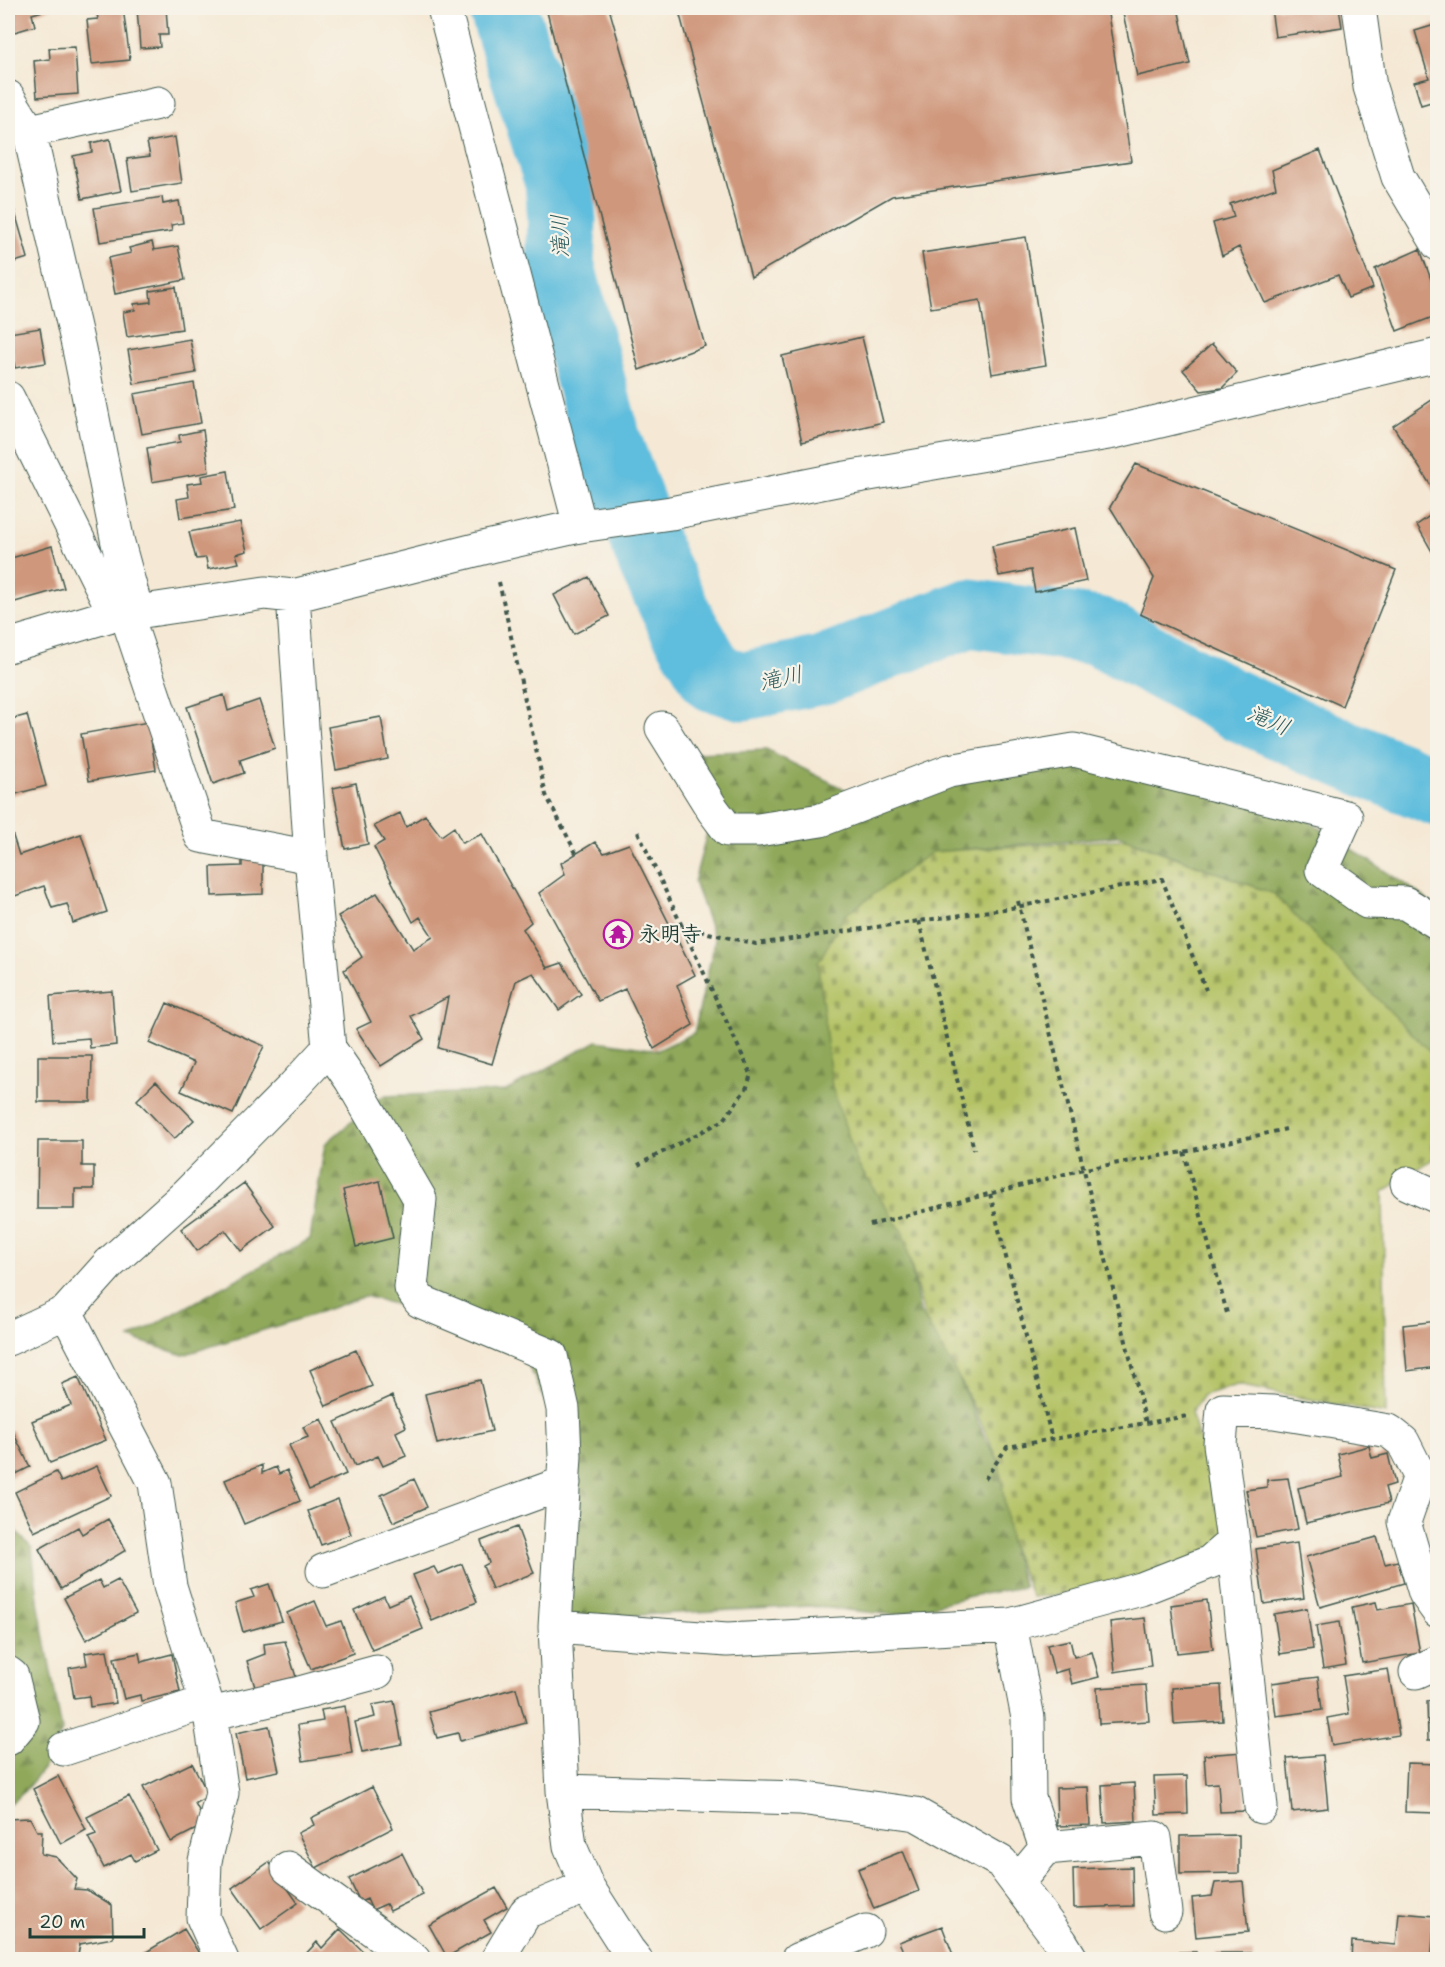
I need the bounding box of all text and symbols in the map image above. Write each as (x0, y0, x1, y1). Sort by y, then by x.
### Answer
water label: 滝川 (545, 213, 575, 259)
water label: 滝川 (756, 659, 806, 697)
water label: 滝川 (1243, 698, 1295, 742)
temple icon: 永明寺 (602, 918, 634, 950)
place label: 永明寺 (639, 920, 702, 948)
scale bar (30, 1901, 144, 1939)
text: 20 m (39, 1910, 85, 1934)

